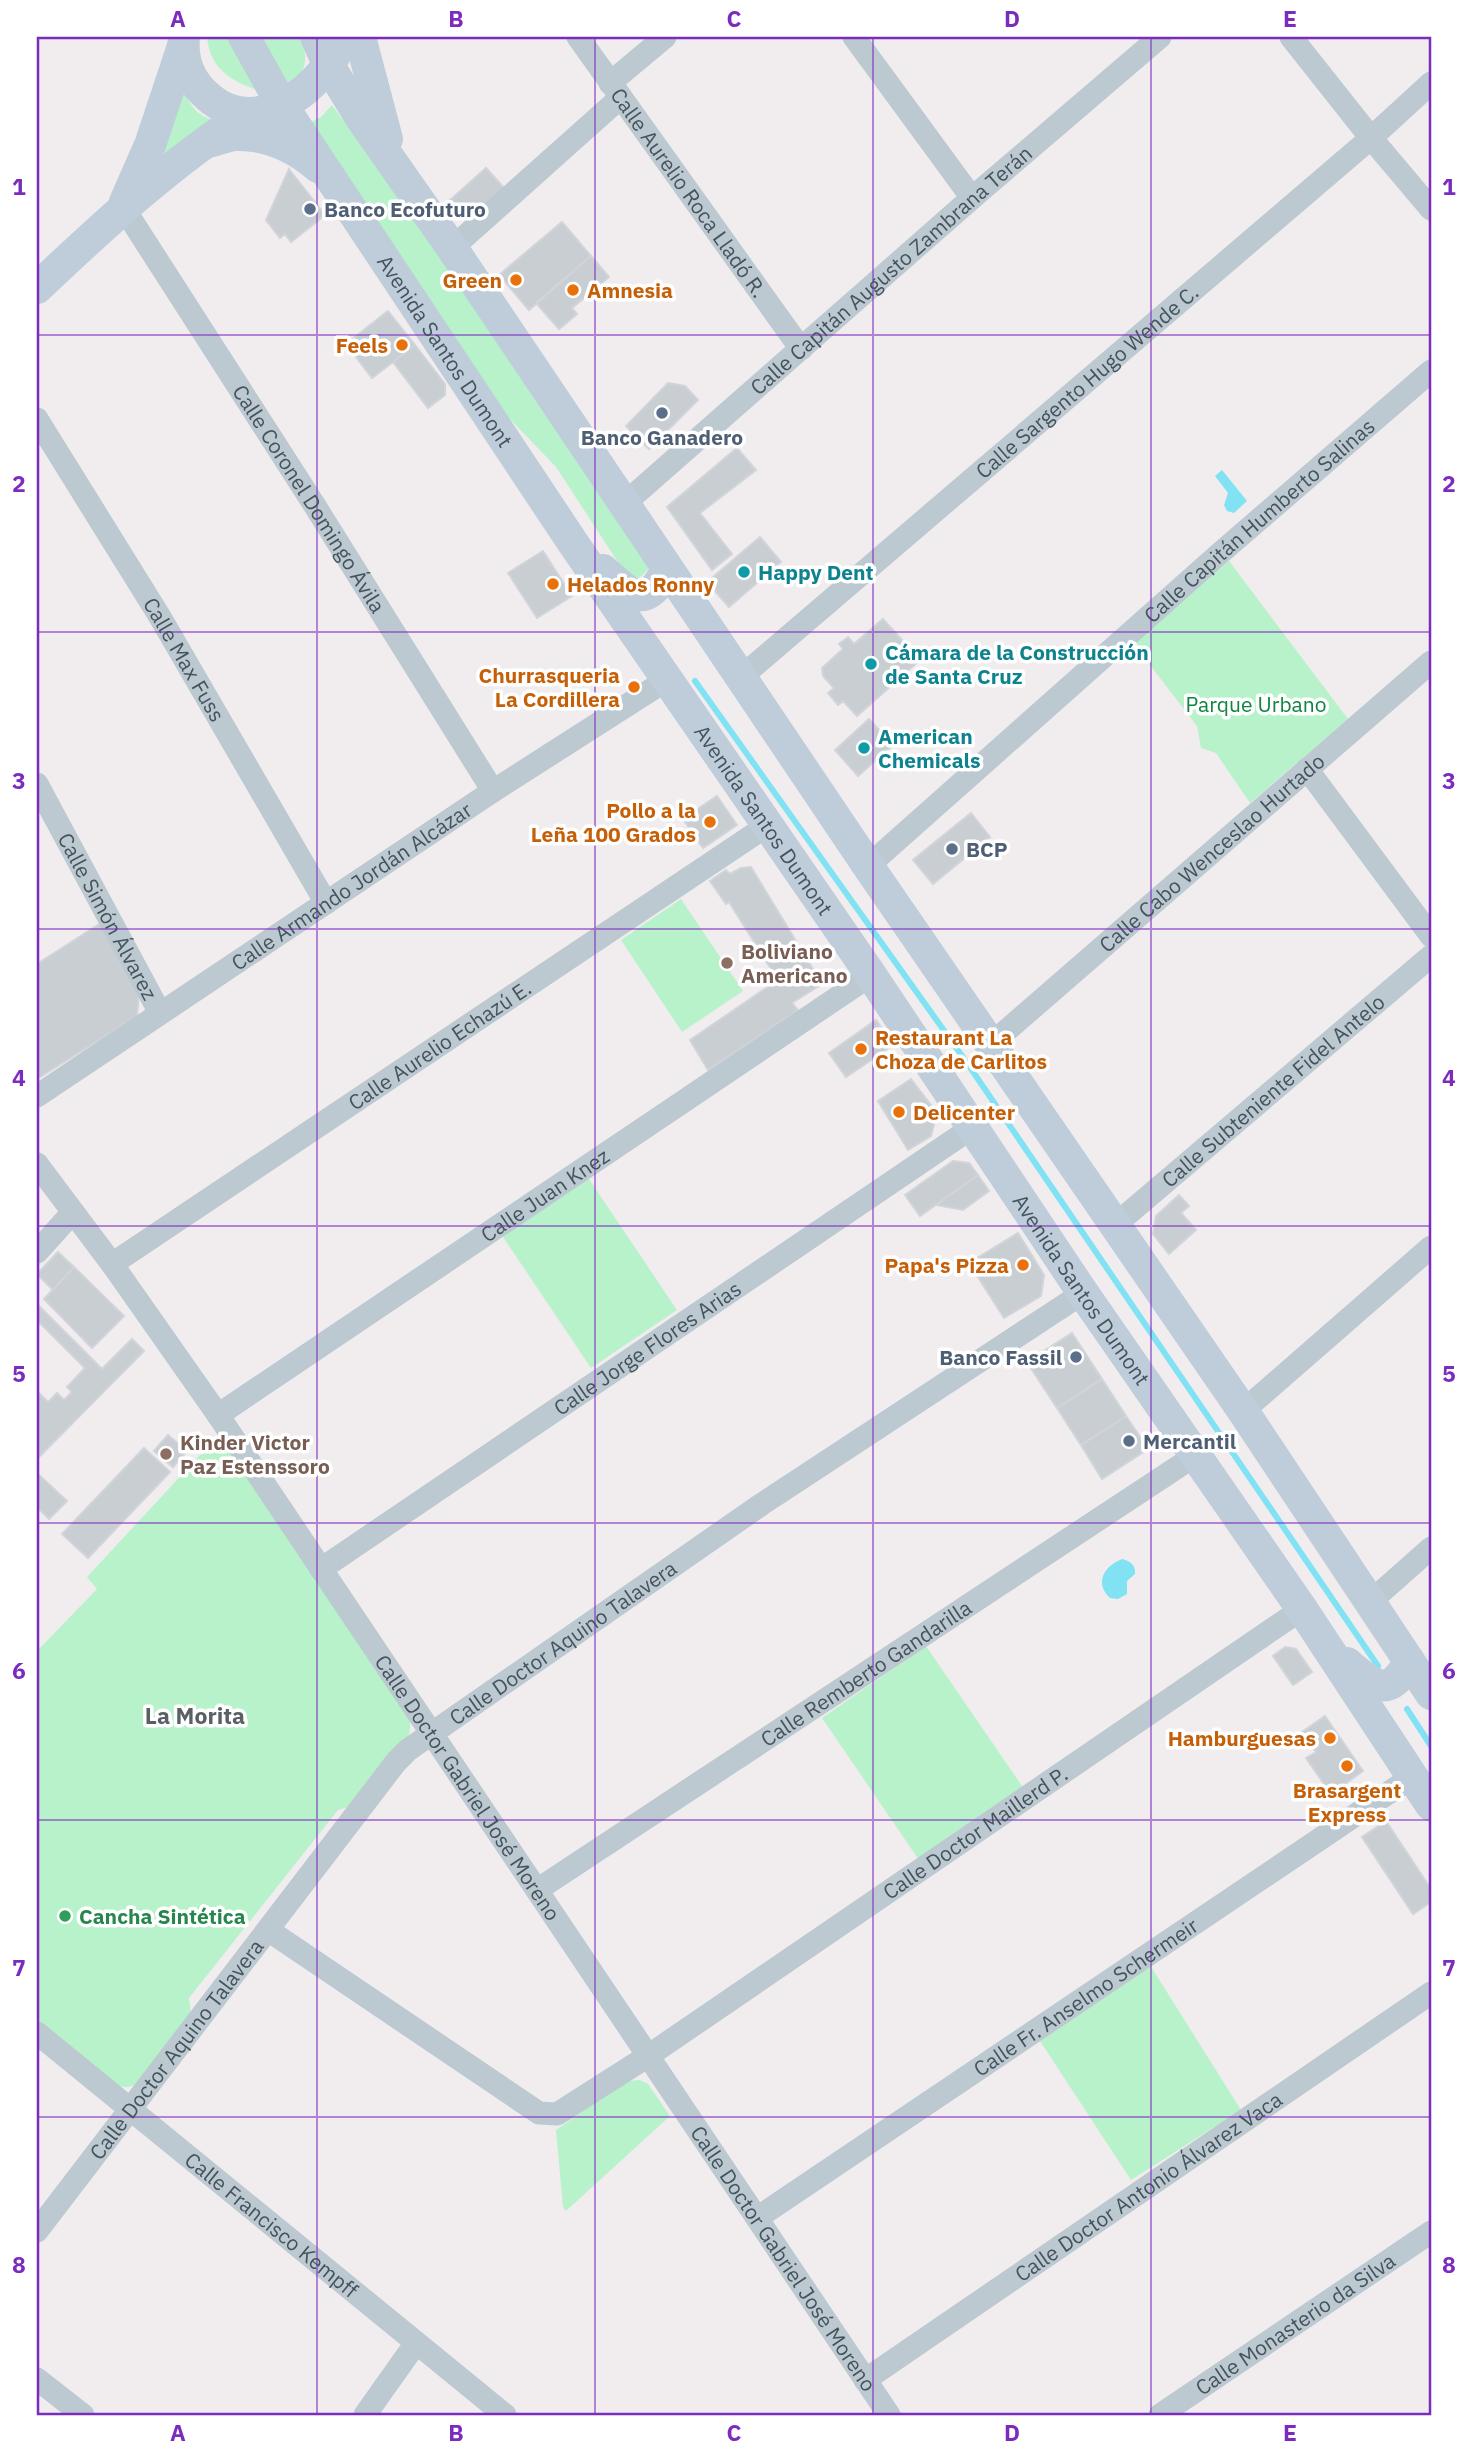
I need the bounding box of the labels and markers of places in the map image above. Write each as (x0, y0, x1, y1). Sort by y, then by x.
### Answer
place label: Banco Ecofuturo (324, 195, 486, 223)
marker: Banco Ecofuturo (302, 201, 318, 217)
place label: Green (442, 266, 502, 294)
marker: Green (508, 272, 524, 288)
place label: Amnesia (587, 276, 673, 304)
marker: Amnesia (565, 282, 581, 298)
place label: Feels (336, 331, 388, 359)
marker: Feels (394, 337, 410, 353)
marker: Banco Ganadero (654, 405, 670, 421)
place label: Banco Ganadero (581, 423, 743, 451)
place label: Happy Dent (758, 558, 874, 586)
marker: Happy Dent (736, 564, 752, 580)
place label: Helados Ronny (567, 570, 715, 598)
marker: Helados Ronny (545, 576, 561, 592)
place label: Cámara de la Construcción de Santa Cruz (885, 638, 1149, 690)
marker: Cámara de la Construcción de Santa Cruz (863, 656, 879, 672)
place label: Churrasqueria La Cordillera (479, 661, 620, 713)
marker: Churrasqueria La Cordillera (626, 679, 642, 695)
place label: American Chemicals (878, 722, 981, 774)
marker: American Chemicals (856, 740, 872, 756)
place label: Pollo a la Leña 100 Grados (531, 796, 696, 848)
marker: Pollo a la Leña 100 Grados (702, 814, 718, 830)
place label: BCP (966, 835, 1007, 863)
marker: BCP (944, 841, 960, 857)
place label: Boliviano Americano (741, 937, 848, 989)
marker: Boliviano Americano (719, 955, 735, 971)
place label: Restaurant La Choza de Carlitos (875, 1023, 1047, 1075)
marker: Restaurant La Choza de Carlitos (853, 1041, 869, 1057)
place label: Delicenter (913, 1098, 1016, 1126)
marker: Delicenter (891, 1104, 907, 1120)
place label: Papa's Pizza (885, 1251, 1009, 1279)
marker: Papa's Pizza (1015, 1257, 1031, 1273)
place label: Banco Fassil (939, 1343, 1062, 1371)
marker: Banco Fassil (1068, 1349, 1084, 1365)
place label: Mercantil (1143, 1427, 1236, 1455)
place label: Kinder Victor Paz Estenssoro (180, 1428, 330, 1480)
marker: Mercantil (1121, 1433, 1137, 1449)
marker: Kinder Victor Paz Estenssoro (158, 1446, 174, 1462)
place label: Hamburguesas (1168, 1724, 1316, 1752)
marker: Hamburguesas (1322, 1730, 1338, 1746)
marker: Brasargent Express (1339, 1758, 1355, 1774)
place label: Brasargent Express (1293, 1776, 1401, 1828)
place label: Cancha Sintética (79, 1902, 246, 1930)
marker: Cancha Sintética (57, 1908, 73, 1924)

